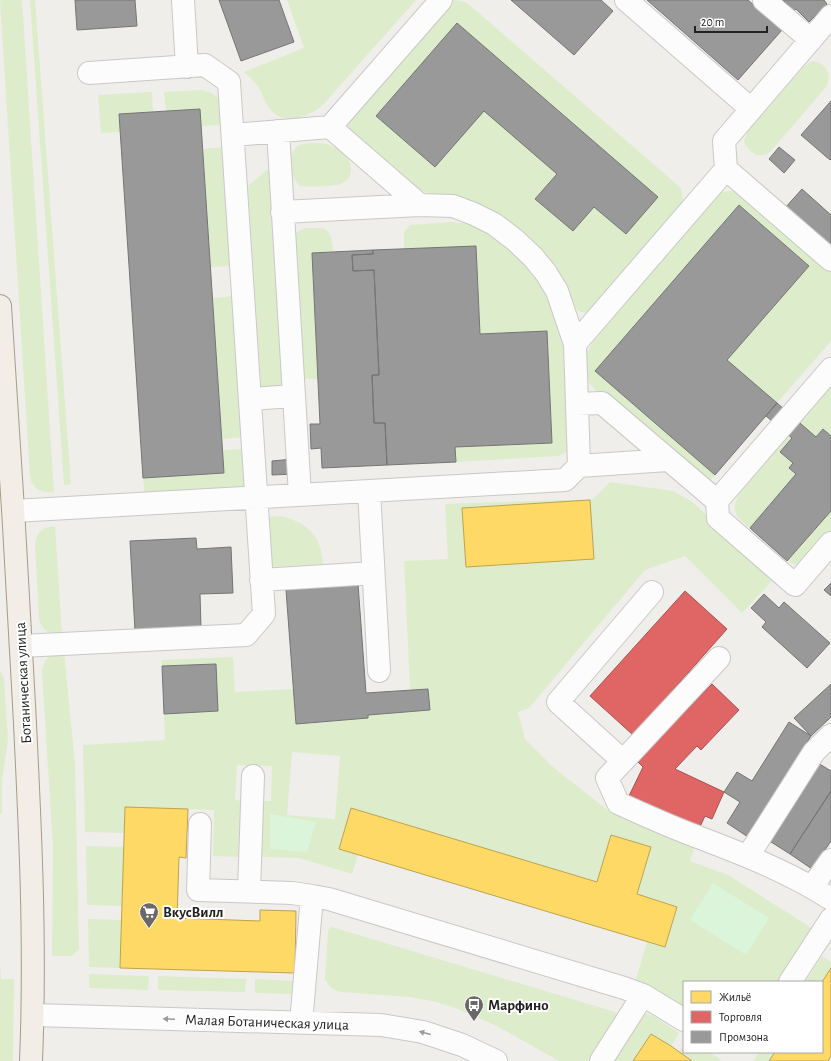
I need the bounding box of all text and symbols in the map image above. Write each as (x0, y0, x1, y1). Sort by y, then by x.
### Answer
scale bar (695, 8, 767, 34)
text: 20 m (701, 16, 724, 28)
street label: Ботаническая улица (13, 622, 34, 744)
supermarket icon: ВкусВилл (138, 901, 160, 929)
place label: ВкусВилл (163, 905, 224, 920)
legend (683, 981, 823, 1053)
text: Жильё (719, 991, 751, 1003)
bus stop icon: Марфино (463, 994, 485, 1022)
place label: Марфино (488, 998, 549, 1013)
text: Торговля (719, 1011, 762, 1023)
street label: Малая Ботаническая улица (185, 1012, 349, 1033)
one-way arrow (163, 1015, 175, 1022)
one-way arrow (418, 1030, 430, 1036)
text: Промзона (719, 1031, 769, 1043)

